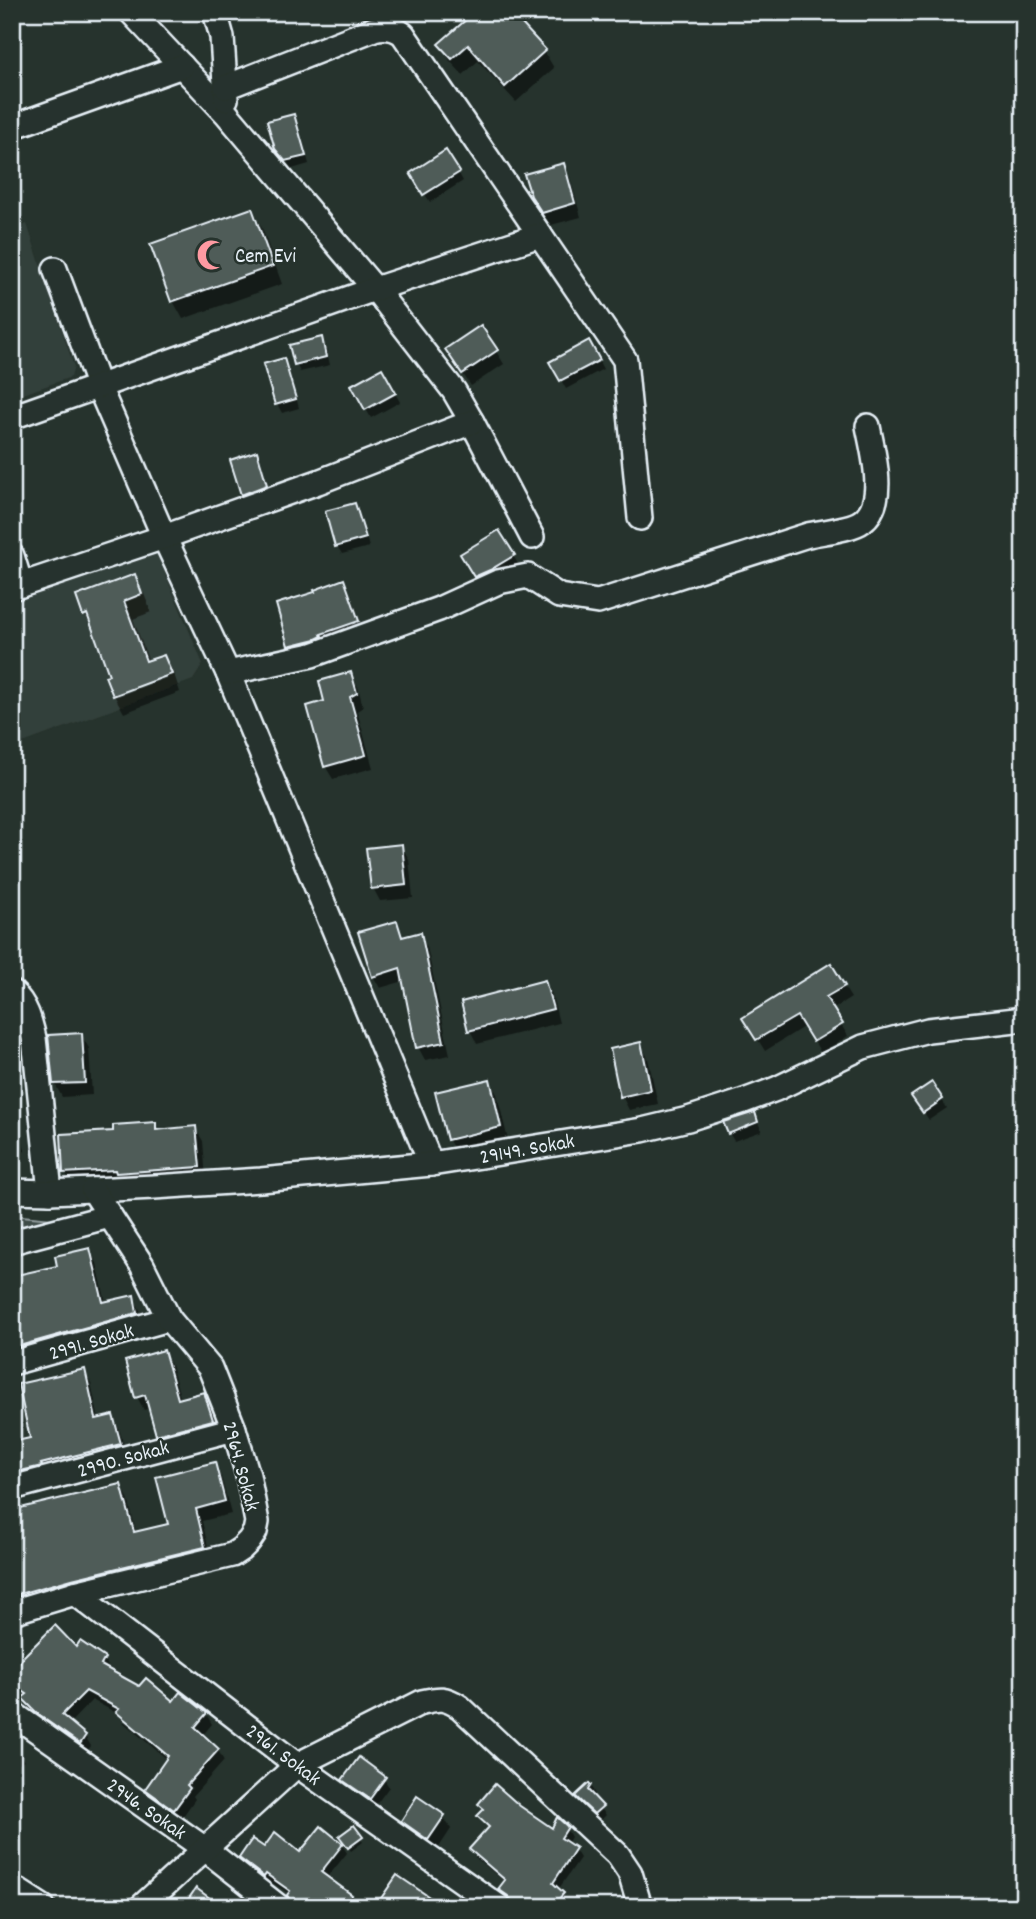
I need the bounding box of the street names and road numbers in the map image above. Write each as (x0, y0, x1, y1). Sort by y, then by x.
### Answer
street label: 29149. Sokak (478, 1128, 577, 1174)
street label: 2991. Sokak (46, 1317, 138, 1370)
street label: 2964. Sokak (213, 1419, 265, 1515)
street label: 2990. Sokak (75, 1434, 173, 1488)
street label: 2961. Sokak (238, 1718, 326, 1795)
street label: 2946. Sokak (99, 1772, 191, 1849)

